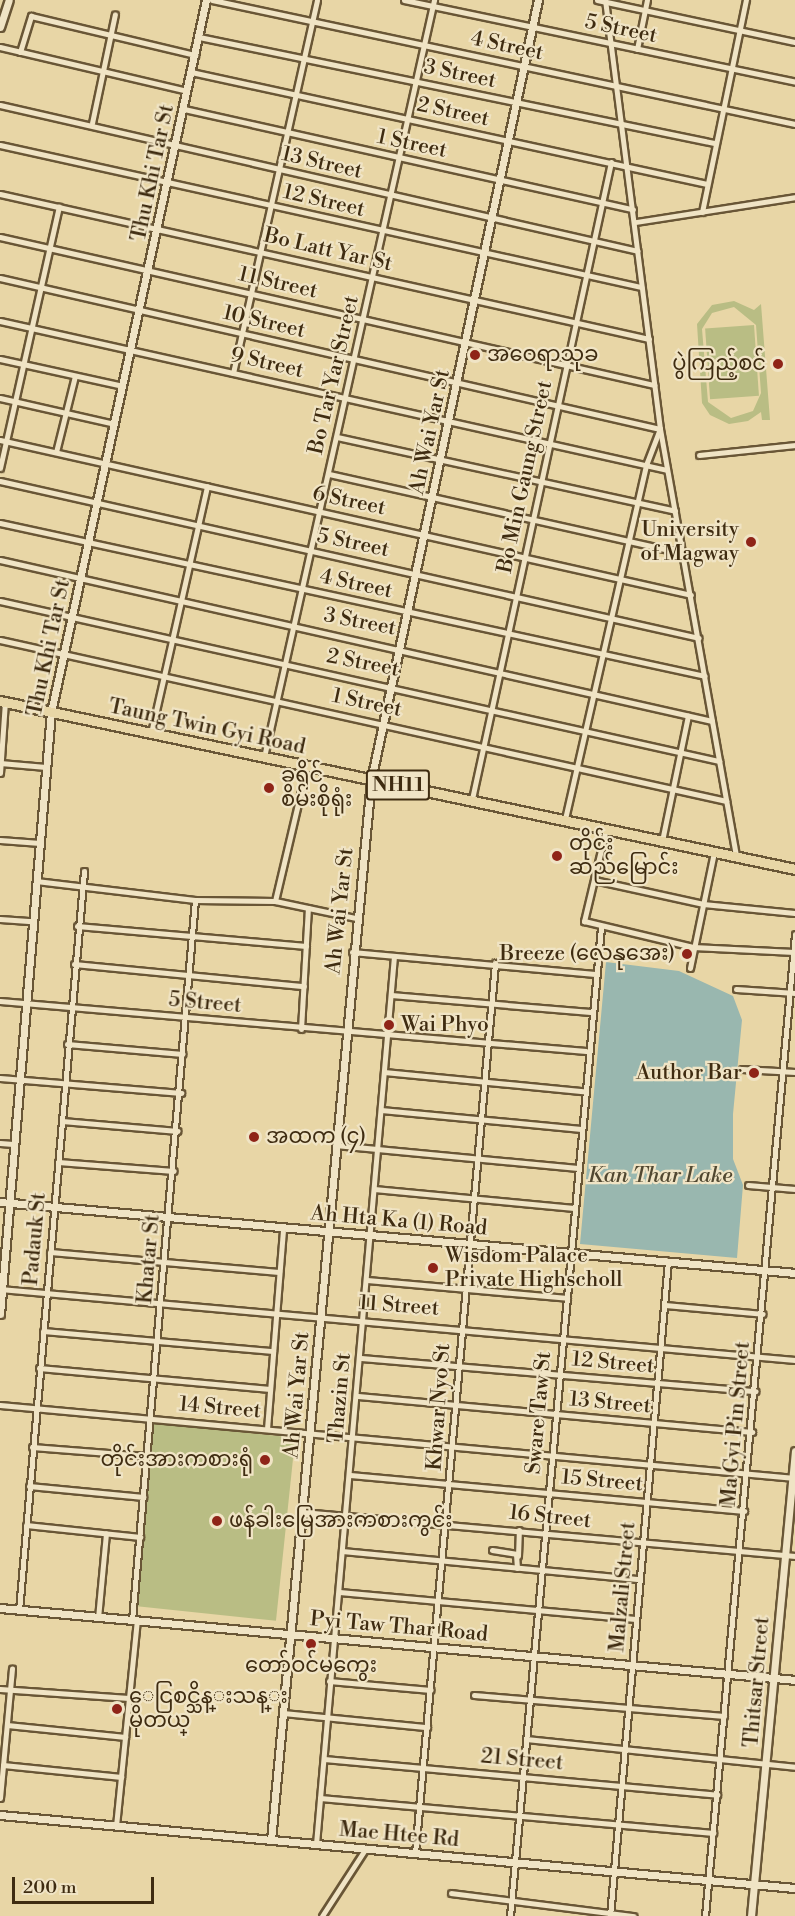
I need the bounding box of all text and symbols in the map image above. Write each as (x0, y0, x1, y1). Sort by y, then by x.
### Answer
street label: 5 Street (583, 9, 659, 49)
street label: 4 Street (468, 26, 546, 66)
street label: 3 Street (422, 54, 498, 94)
street label: 2 Street (415, 92, 491, 132)
street label: Thu Khi Tar St (126, 102, 180, 244)
street label: 1 Street (375, 124, 449, 164)
street label: 13 Street (279, 141, 365, 185)
street label: 12 Street (281, 179, 367, 223)
street label: Bo Latt Yar St (261, 223, 395, 277)
street label: 11 Street (236, 262, 320, 304)
street label: Bo Tar Yar Street (303, 293, 365, 457)
street label: 10 Street (220, 300, 308, 344)
street label: 9 Street (228, 342, 306, 384)
place label: အဝေရာသုခ (487, 342, 598, 368)
marker: အဝေရာသုခ (468, 348, 482, 362)
place label: ပွဲကြည့်စင် (672, 351, 766, 377)
marker: ပွဲကြည့်စင် (771, 357, 785, 371)
street label: Ah Wai Yar St (404, 367, 456, 497)
street label: Bo Min Gaung Street (492, 378, 558, 576)
street label: 6 Street (310, 481, 388, 521)
place label: University of Magway (640, 517, 739, 567)
street label: 5 Street (315, 523, 391, 563)
marker: University of Magway (744, 535, 758, 549)
street label: 4 Street (317, 564, 395, 604)
street label: Thu Khi Tar St (22, 577, 76, 719)
street label: 3 Street (322, 603, 398, 641)
street label: 2 Street (325, 644, 401, 682)
street label: 1 Street (330, 683, 404, 723)
street label: Taung Twin Gyi Road (106, 694, 308, 760)
place label: ခရိုင် စိမ်းစိုရုံး (281, 763, 352, 813)
road number: NH11 (365, 768, 431, 802)
marker: ခရိုင် စိမ်းစိုရုံး (262, 781, 276, 795)
place label: တိုင်း ဆည်မြောင်း (569, 831, 678, 881)
street label: Ah Wai Yar St (321, 847, 359, 975)
marker: တိုင်း ဆည်မြောင်း (550, 849, 564, 863)
place label: Breeze (လေနုအေး) (500, 941, 675, 967)
marker: Breeze (လေနုအေး) (680, 947, 694, 961)
street label: 5 Street (168, 987, 242, 1019)
place label: Wai Phyo (401, 1012, 489, 1038)
marker: Wai Phyo (382, 1018, 396, 1032)
place label: Author Bar (636, 1060, 742, 1086)
marker: Author Bar (747, 1066, 761, 1080)
place label: အထက (၄) (266, 1124, 366, 1150)
marker: အထက (၄) (247, 1130, 261, 1144)
water label: Kan Thar Lake (588, 1163, 732, 1189)
street label: Padauk St (18, 1191, 52, 1287)
street label: Ah Hta Ka (1) Road (310, 1201, 488, 1241)
street label: Khatar St (133, 1213, 165, 1305)
place label: Wisdom Palace Private Highscholl (445, 1243, 623, 1293)
marker: Wisdom Palace Private Highscholl (426, 1261, 440, 1275)
street label: 11 Street (358, 1291, 440, 1321)
street label: Ah Wai Yar St (279, 1331, 315, 1459)
street label: Ma Gyi Pin Street (716, 1340, 756, 1508)
street label: Khwar Nyo St (422, 1343, 456, 1471)
street label: 12 Street (571, 1347, 655, 1379)
street label: Sware Taw St (521, 1351, 557, 1475)
street label: Thazin St (323, 1352, 357, 1444)
street label: 13 Street (568, 1387, 652, 1419)
street label: 14 Street (178, 1392, 262, 1424)
place label: တိုင်းအားကစားရုံ (100, 1447, 253, 1473)
marker: တိုင်းအားကစားရုံ (258, 1453, 272, 1467)
street label: 15 Street (560, 1465, 644, 1497)
street label: 16 Street (508, 1500, 592, 1534)
place label: ဖန်ခါးမြေအားကစားကွင်း (229, 1508, 453, 1534)
marker: ဖန်ခါးမြေအားကစားကွင်း (210, 1514, 224, 1528)
street label: Malzali Street (605, 1521, 641, 1653)
street label: Pyi Taw Thar Road (309, 1607, 489, 1647)
street label: Thitsar Street (739, 1616, 775, 1748)
marker: တော်ဝင်မကွေး (304, 1637, 318, 1651)
place label: တော်ဝင်မကွေး (245, 1653, 377, 1679)
place label: ေငြစင္သိန္းသန္း မိုတယ္ (129, 1684, 288, 1734)
marker: ေငြစင္သိန္းသန္း မိုတယ္ (110, 1702, 124, 1716)
street label: 21 Street (480, 1744, 564, 1776)
street label: Mae Htee Rd (338, 1817, 460, 1853)
scale bar (15, 1865, 158, 1903)
text: 200 m (23, 1876, 77, 1899)

